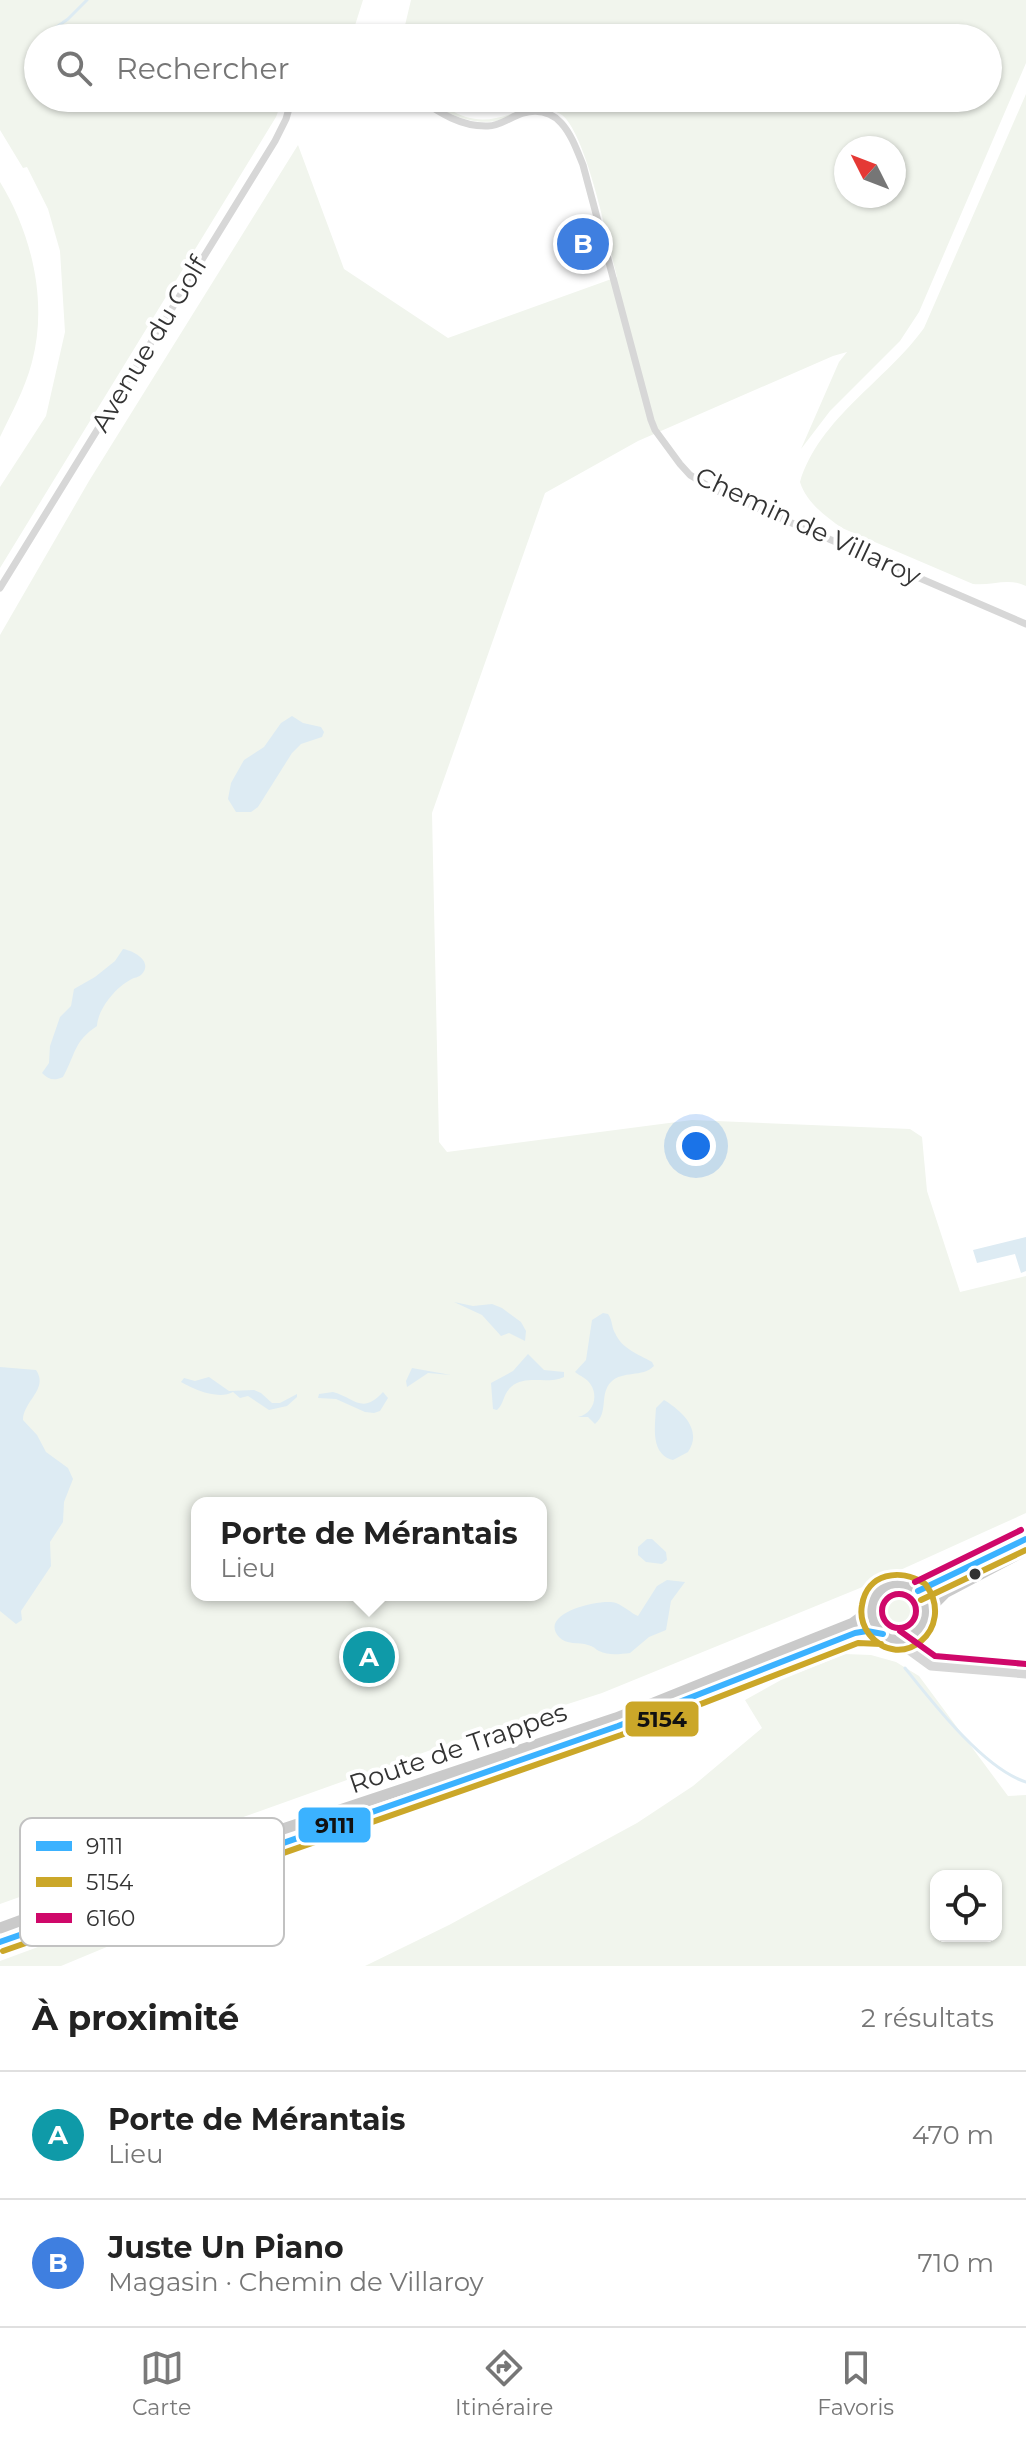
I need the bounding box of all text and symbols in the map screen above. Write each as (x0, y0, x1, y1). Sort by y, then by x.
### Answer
search box (24, 24, 1002, 112)
icon: search (52, 46, 96, 90)
text: Rechercher (116, 50, 290, 87)
north arrow (834, 136, 906, 208)
pin: B (557, 214, 609, 274)
street label: Avenue du Golf (84, 249, 215, 438)
street label: Chemin de Villaroy (690, 460, 927, 593)
your location (676, 1126, 716, 1166)
popup (191, 1497, 547, 1601)
text: Porte de Mérantais (220, 1515, 518, 1552)
text: Lieu (220, 1552, 276, 1584)
unlabelled marker (967, 1566, 983, 1582)
pin: A (343, 1627, 395, 1687)
street label: Route de Trappes (345, 1696, 571, 1800)
line badge: 5154 (624, 1700, 700, 1738)
text: 5154 (637, 1706, 687, 1733)
line badge: 9111 (297, 1806, 372, 1844)
text: 9111 (315, 1812, 355, 1839)
legend (20, 1818, 284, 1946)
text: 9111 (86, 1833, 123, 1860)
text: 5154 (86, 1869, 134, 1896)
map controls (930, 1870, 1002, 1942)
button: locate (930, 1870, 1002, 1942)
text: 6160 (86, 1905, 135, 1932)
text: À proximité (32, 1997, 239, 2039)
text: 2 résultats (861, 2002, 994, 2034)
text: Porte de Mérantais (108, 2101, 405, 2138)
text: A (48, 2119, 68, 2151)
text: 470 m (912, 2119, 994, 2151)
text: Lieu (108, 2138, 163, 2170)
text: Juste Un Piano (108, 2229, 344, 2266)
text: B (48, 2247, 68, 2279)
text: 710 m (917, 2247, 994, 2279)
text: Magasin · Chemin de Villaroy (108, 2266, 484, 2298)
tab: Carte (132, 2346, 191, 2421)
tab: Itinéraire (455, 2346, 553, 2421)
tab: Favoris (817, 2346, 894, 2421)

